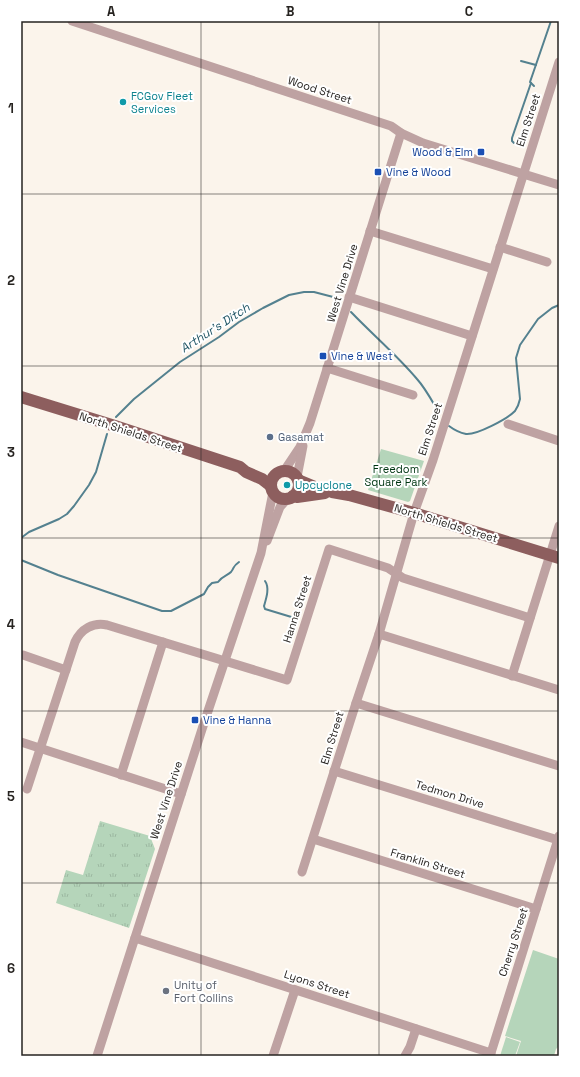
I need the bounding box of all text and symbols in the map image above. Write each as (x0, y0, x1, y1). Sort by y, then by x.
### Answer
text: A (107, 3, 116, 20)
text: B (286, 3, 295, 20)
text: C (465, 3, 473, 20)
street label: Wood Street (286, 73, 354, 107)
place label: FCGov Fleet Services (131, 89, 193, 116)
street label: Elm Street (513, 92, 543, 148)
marker: FCGov Fleet Services (118, 97, 128, 107)
text: 1 (8, 100, 14, 117)
place label: Wood & Elm (412, 145, 473, 159)
marker: Wood & Elm (476, 147, 486, 157)
place label: Vine & Wood (386, 165, 451, 179)
marker: Vine & Wood (373, 167, 383, 177)
street label: West Vine Drive (323, 242, 361, 324)
text: 2 (7, 272, 15, 289)
water label: Arthur's Ditch (177, 299, 253, 356)
place label: Vine & West (331, 349, 393, 363)
marker: Vine & West (318, 351, 328, 361)
street label: Elm Street (415, 401, 445, 457)
street label: North Shields Street (78, 409, 184, 455)
place label: Gasamat (278, 430, 324, 444)
marker: Gasamat (265, 432, 275, 442)
text: 3 (7, 444, 15, 461)
park label: Freedom Square Park (364, 462, 428, 489)
place label: Upcyclone (295, 478, 352, 492)
marker: Upcyclone (282, 480, 292, 490)
street label: North Shields Street (393, 501, 499, 545)
street label: Hanna Street (280, 574, 314, 644)
text: 4 (7, 616, 15, 633)
street label: Elm Street (317, 710, 347, 766)
place label: Vine & Hanna (203, 713, 272, 727)
marker: Vine & Hanna (190, 715, 200, 725)
street label: West Vine Drive (147, 759, 185, 841)
street label: Tedmon Drive (414, 777, 486, 811)
text: 5 (7, 788, 15, 805)
street label: Franklin Street (389, 845, 467, 881)
street label: Cherry Street (495, 906, 531, 978)
text: 6 (7, 960, 15, 977)
street label: Lyons Street (282, 967, 352, 1001)
place label: Unity of Fort Collins (174, 978, 233, 1005)
marker: Unity of Fort Collins (161, 986, 171, 996)

